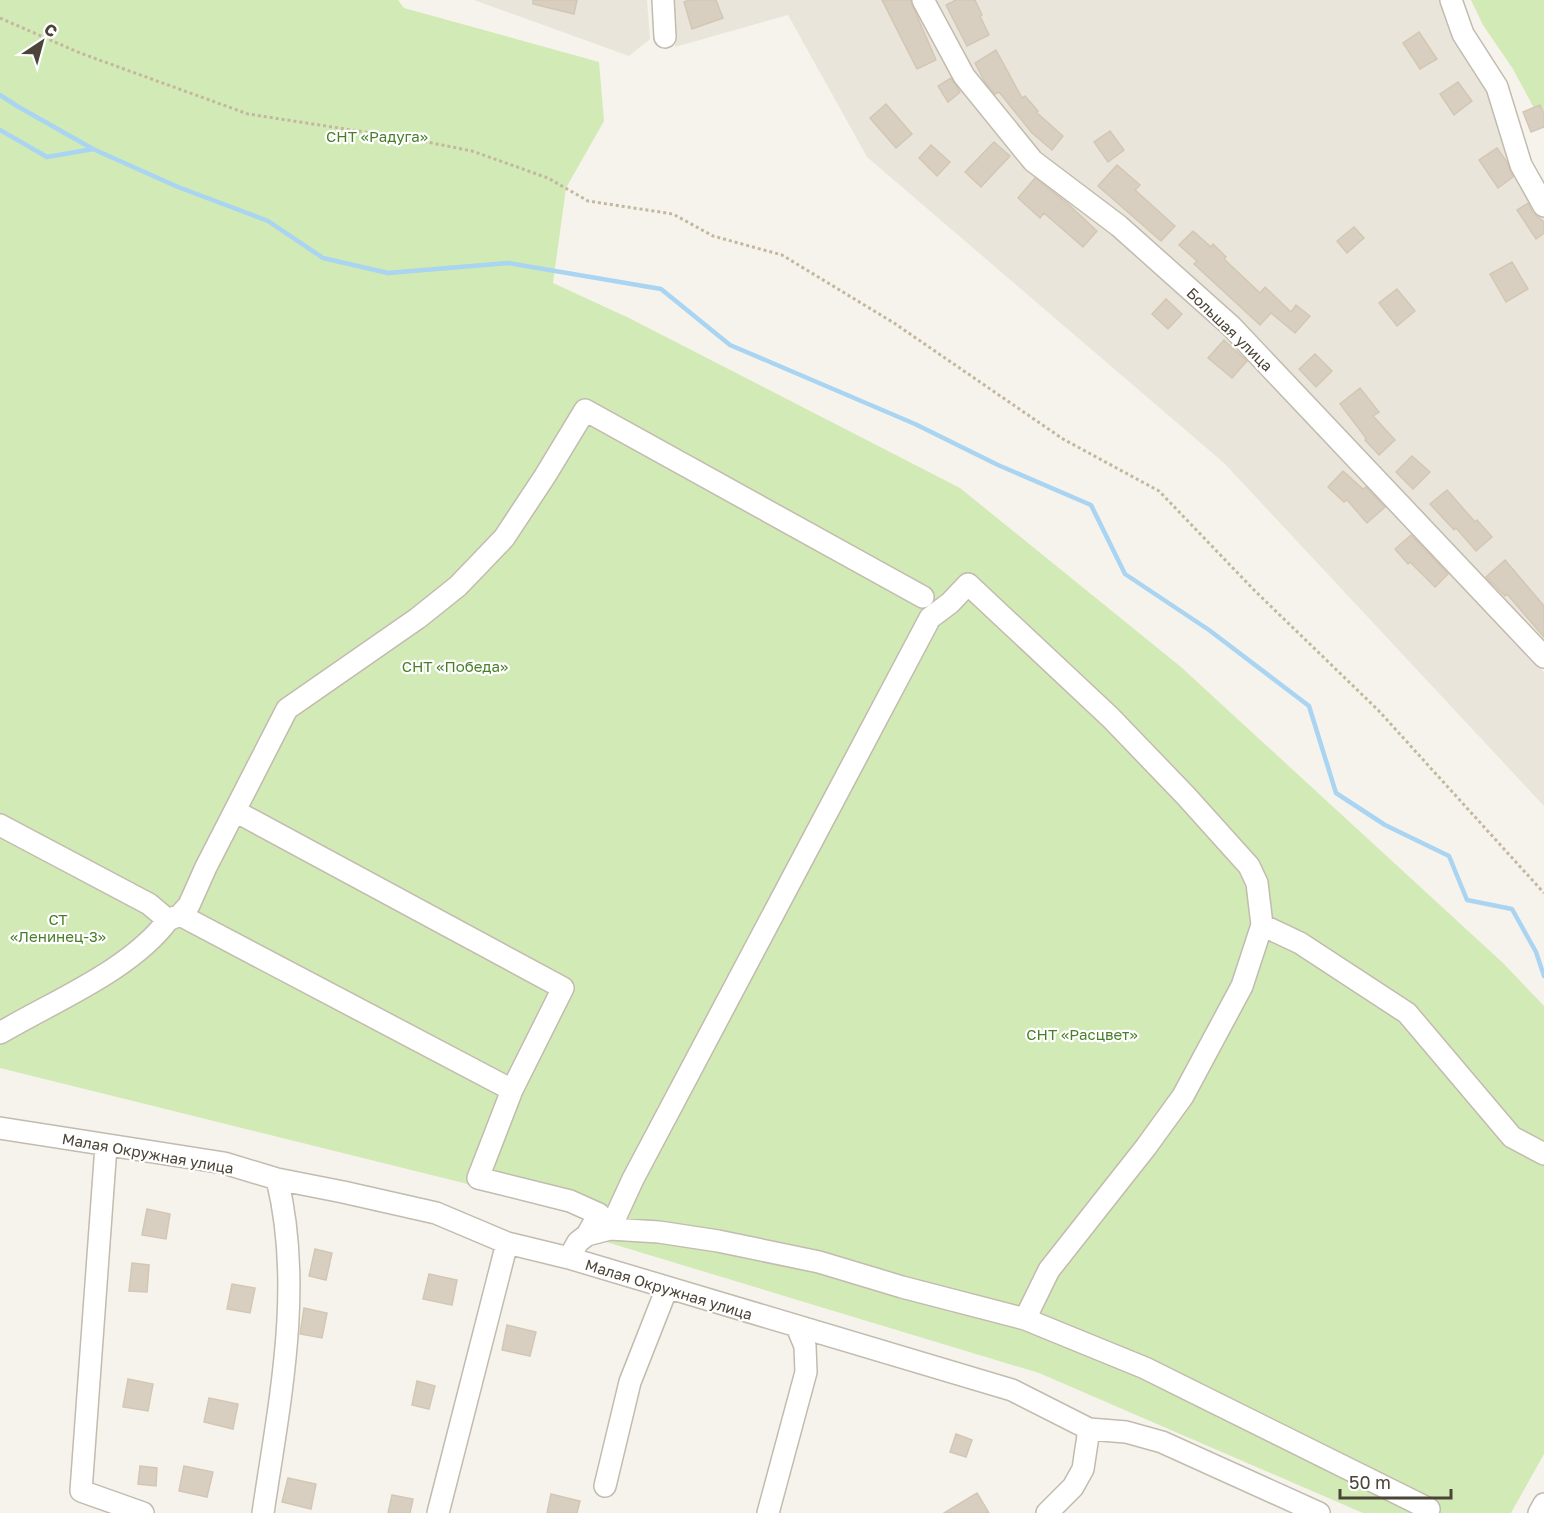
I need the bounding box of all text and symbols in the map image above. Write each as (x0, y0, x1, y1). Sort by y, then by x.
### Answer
north arrow (12, 12, 72, 72)
text: С (40, 18, 61, 41)
park label: СНТ «Радуга» (326, 127, 428, 145)
street label: Большая улица (1183, 284, 1277, 374)
park label: СНТ «Победа» (402, 657, 508, 675)
park label: СТ «Ленинец-3» (10, 910, 106, 945)
park label: СНТ «Расцвет» (1026, 1025, 1138, 1043)
street label: Малая Окружная улица (61, 1129, 235, 1177)
street label: Малая Окружная улица (583, 1255, 755, 1323)
scale bar (1340, 1462, 1451, 1500)
text: 50 m (1349, 1471, 1391, 1493)

